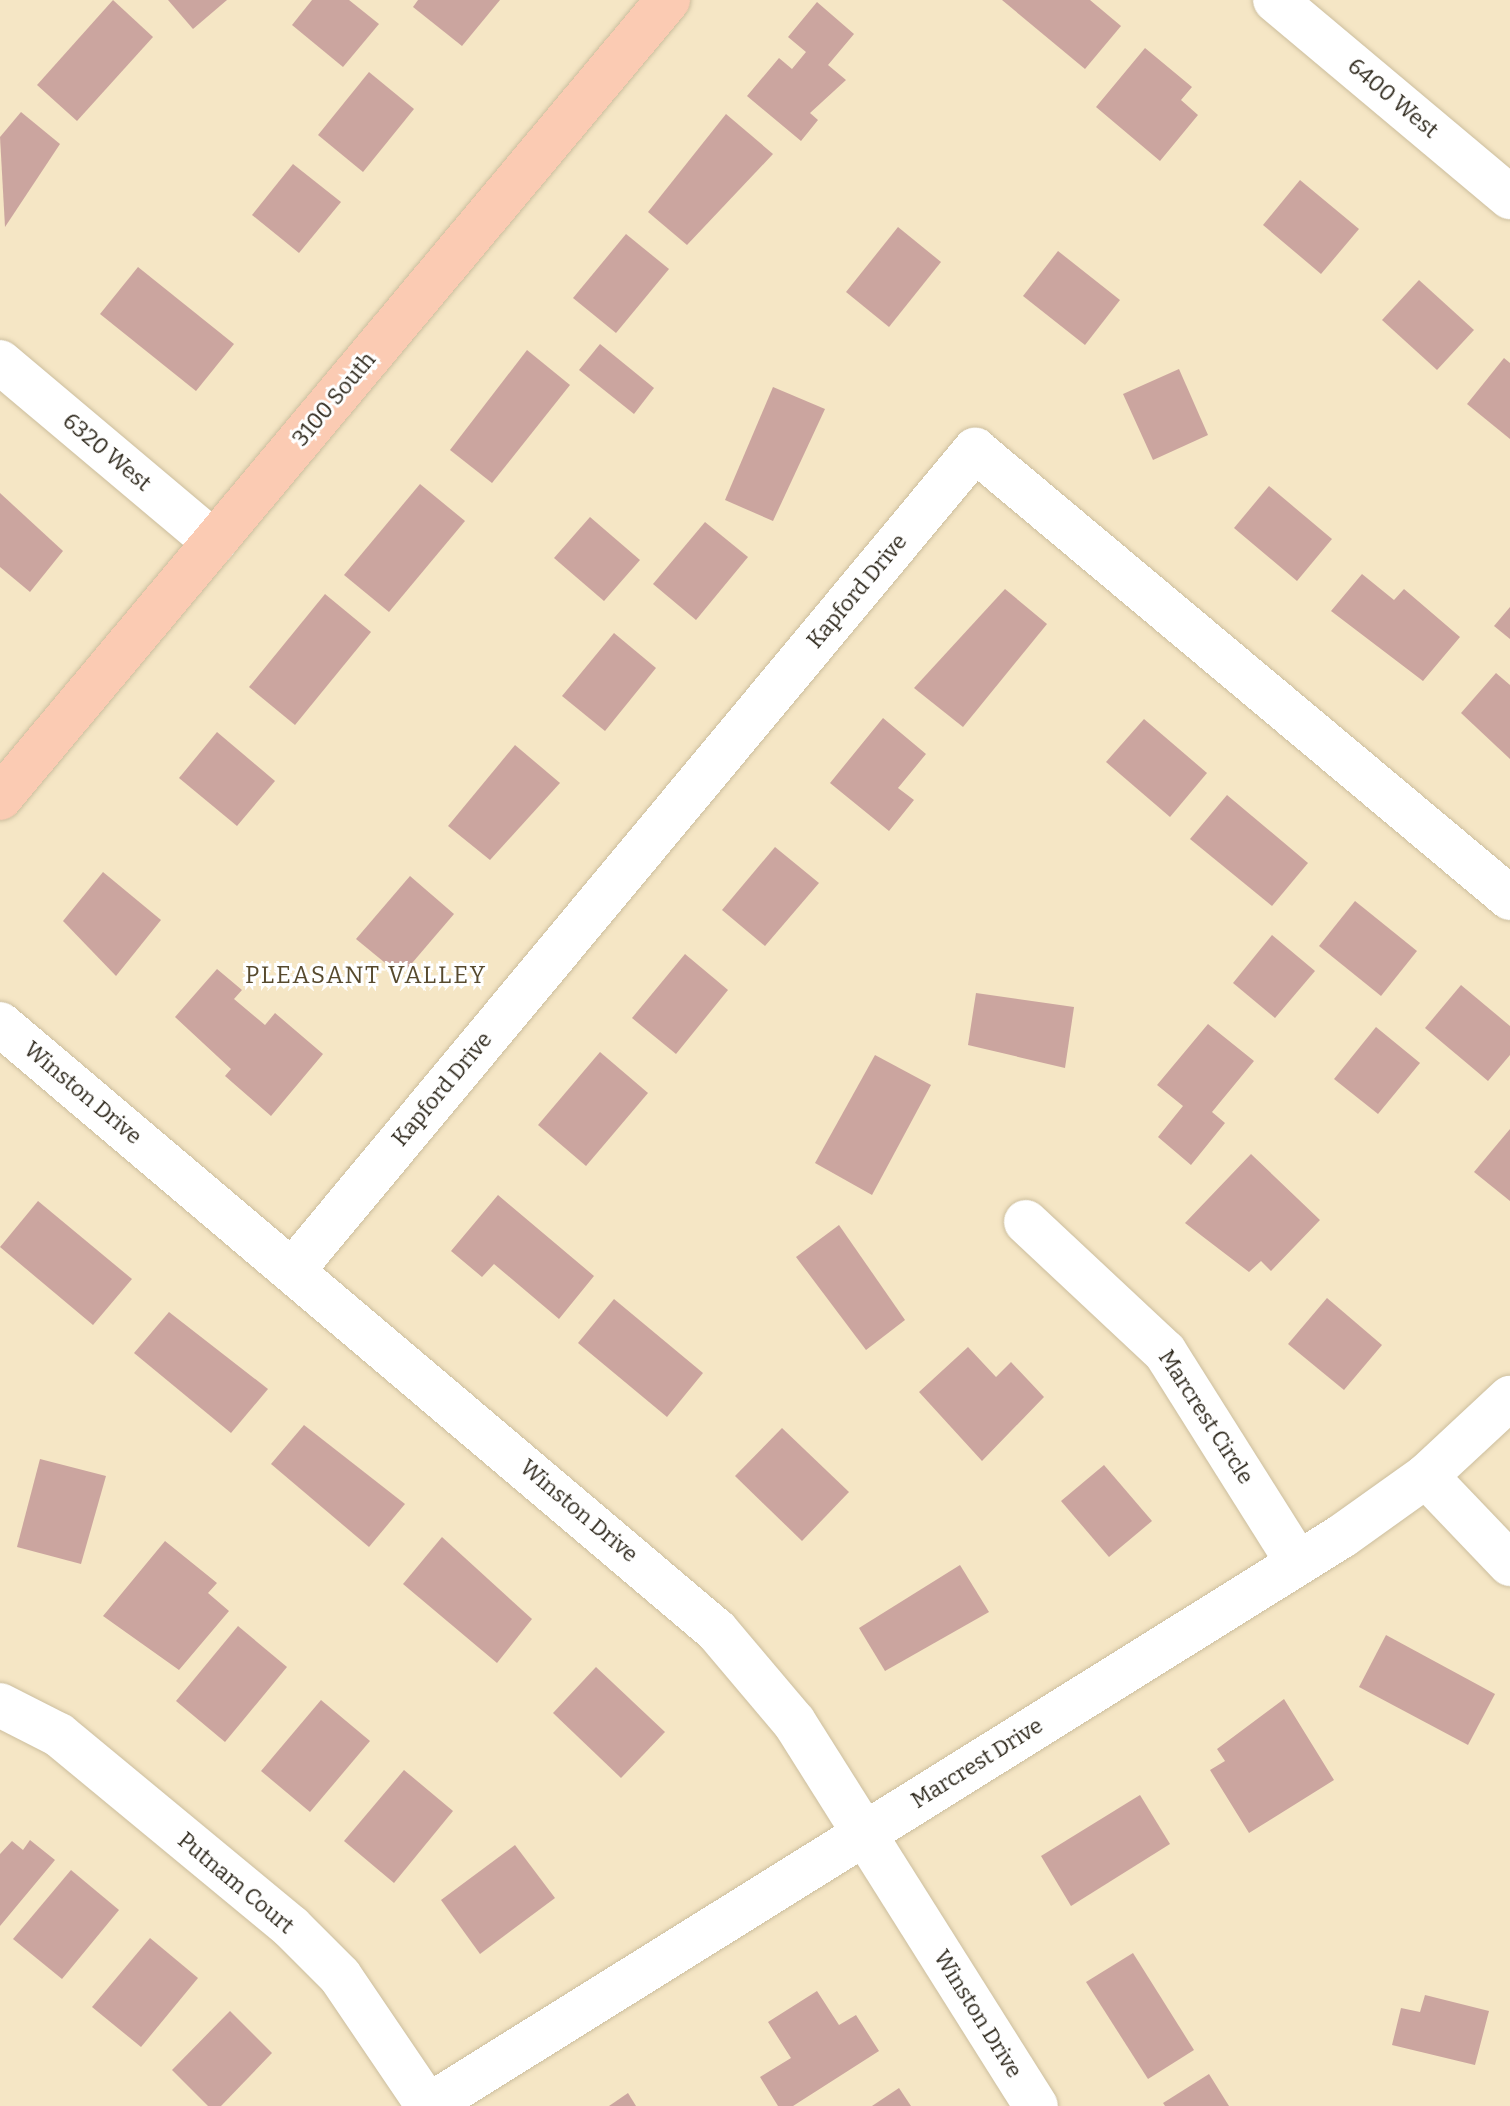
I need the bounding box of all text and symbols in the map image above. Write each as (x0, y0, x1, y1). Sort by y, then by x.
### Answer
street label: 6400 West (1342, 53, 1444, 143)
street label: 3100 South (287, 347, 381, 451)
street label: 6320 West (58, 407, 156, 497)
street label: Kapford Drive (802, 529, 912, 653)
district label: PLEASANT VALLEY (245, 962, 487, 990)
street label: Kapford Drive (387, 1027, 497, 1151)
street label: Winston Drive (19, 1036, 147, 1150)
street label: Marcrest Circle (1153, 1345, 1259, 1489)
street label: Winston Drive (515, 1454, 643, 1568)
street label: Marcrest Drive (906, 1712, 1048, 1814)
street label: Putnam Court (173, 1827, 299, 1939)
street label: Winston Drive (928, 1945, 1028, 2083)

